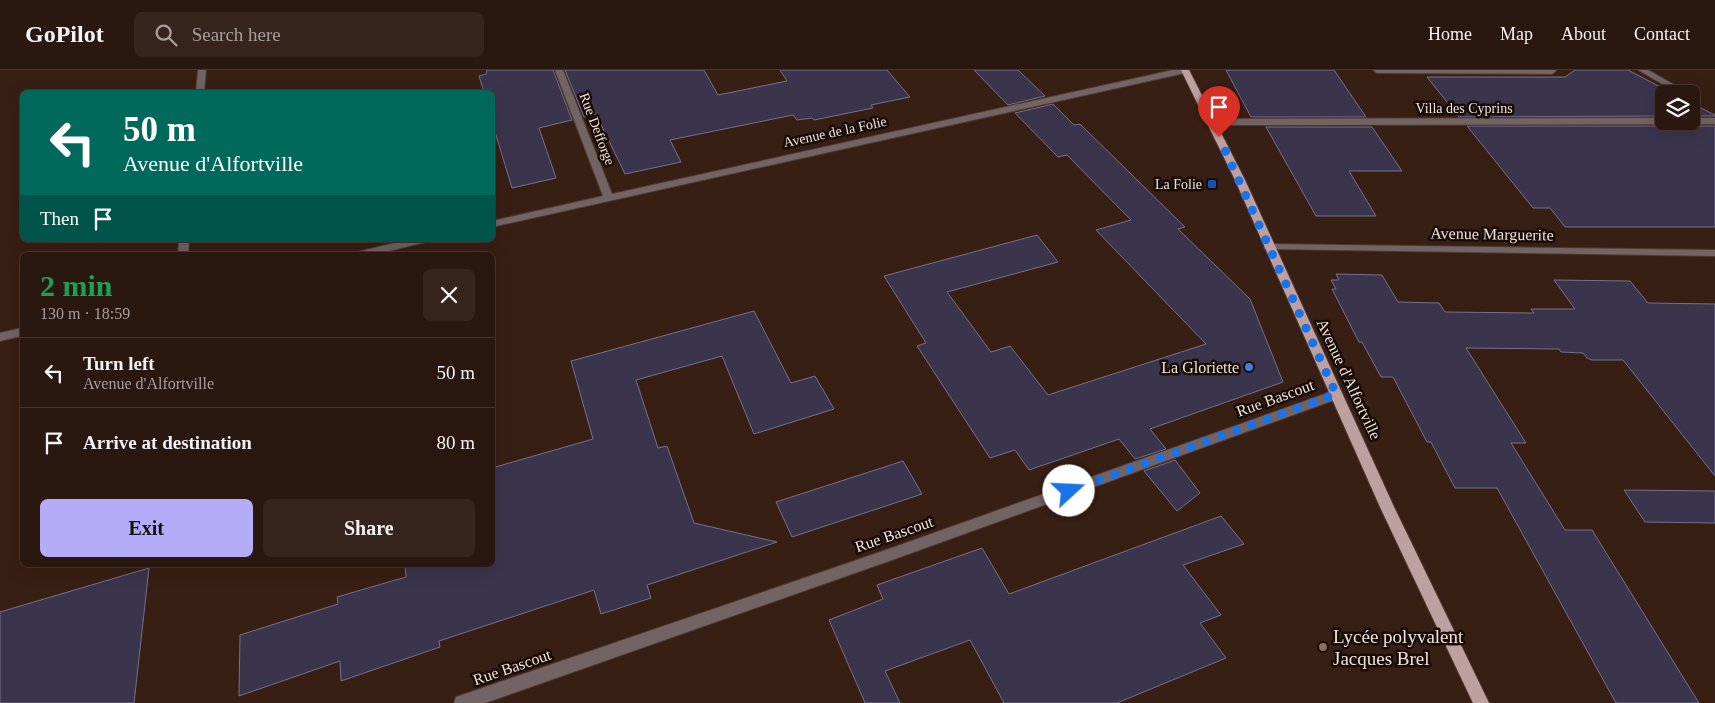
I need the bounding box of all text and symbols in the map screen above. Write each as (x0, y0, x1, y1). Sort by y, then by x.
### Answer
search box (134, 12, 484, 57)
text: GoPilot (25, 21, 104, 47)
icon: search (152, 21, 180, 49)
text: Search here (192, 24, 281, 45)
text: Home (1428, 24, 1472, 44)
text: Map (1500, 24, 1533, 44)
text: About (1561, 24, 1606, 44)
text: Contact (1634, 24, 1690, 44)
map controls (1655, 85, 1700, 130)
button: layers (1655, 85, 1700, 130)
pin (1198, 86, 1240, 137)
street label: Rue Defforge (576, 91, 618, 167)
icon: arrive (1205, 93, 1233, 121)
street label: Villa des Cyprins (1415, 101, 1513, 116)
icon: left (40, 110, 105, 175)
text: 50 m (123, 110, 196, 149)
street label: Avenue de la Folie (782, 114, 888, 150)
text: Avenue d'Alfortville (123, 151, 303, 176)
place label: La Folie (1155, 177, 1202, 192)
marker: La Folie (1206, 178, 1218, 190)
icon: arrive (89, 205, 117, 233)
text: Then (40, 208, 79, 229)
street label: Avenue Marguerite (1430, 224, 1554, 245)
text: 2 min (40, 269, 113, 302)
button: close (423, 269, 475, 321)
text: 130 m · 18:59 (40, 305, 130, 322)
street label: Avenue d'Alfortville (1314, 316, 1384, 442)
text: Turn left (83, 353, 155, 374)
icon: left (40, 359, 68, 387)
place label: La Gloriette (1161, 359, 1239, 376)
marker: La Gloriette (1243, 361, 1255, 373)
text: 50 m (436, 362, 475, 383)
text: Avenue d'Alfortville (83, 375, 214, 392)
street label: Rue Bascout (1234, 376, 1317, 420)
icon: arrive (40, 429, 68, 457)
text: Arrive at destination (83, 432, 252, 453)
text: 80 m (436, 432, 475, 453)
position arrow (1042, 464, 1094, 516)
button: Exit (40, 499, 253, 557)
button: Share (263, 499, 475, 557)
street label: Rue Bascout (853, 513, 936, 555)
place label: Lycée polyvalent Jacques Brel (1333, 626, 1464, 669)
marker: Lycée polyvalent Jacques Brel (1317, 641, 1329, 653)
street label: Rue Bascout (471, 646, 554, 688)

